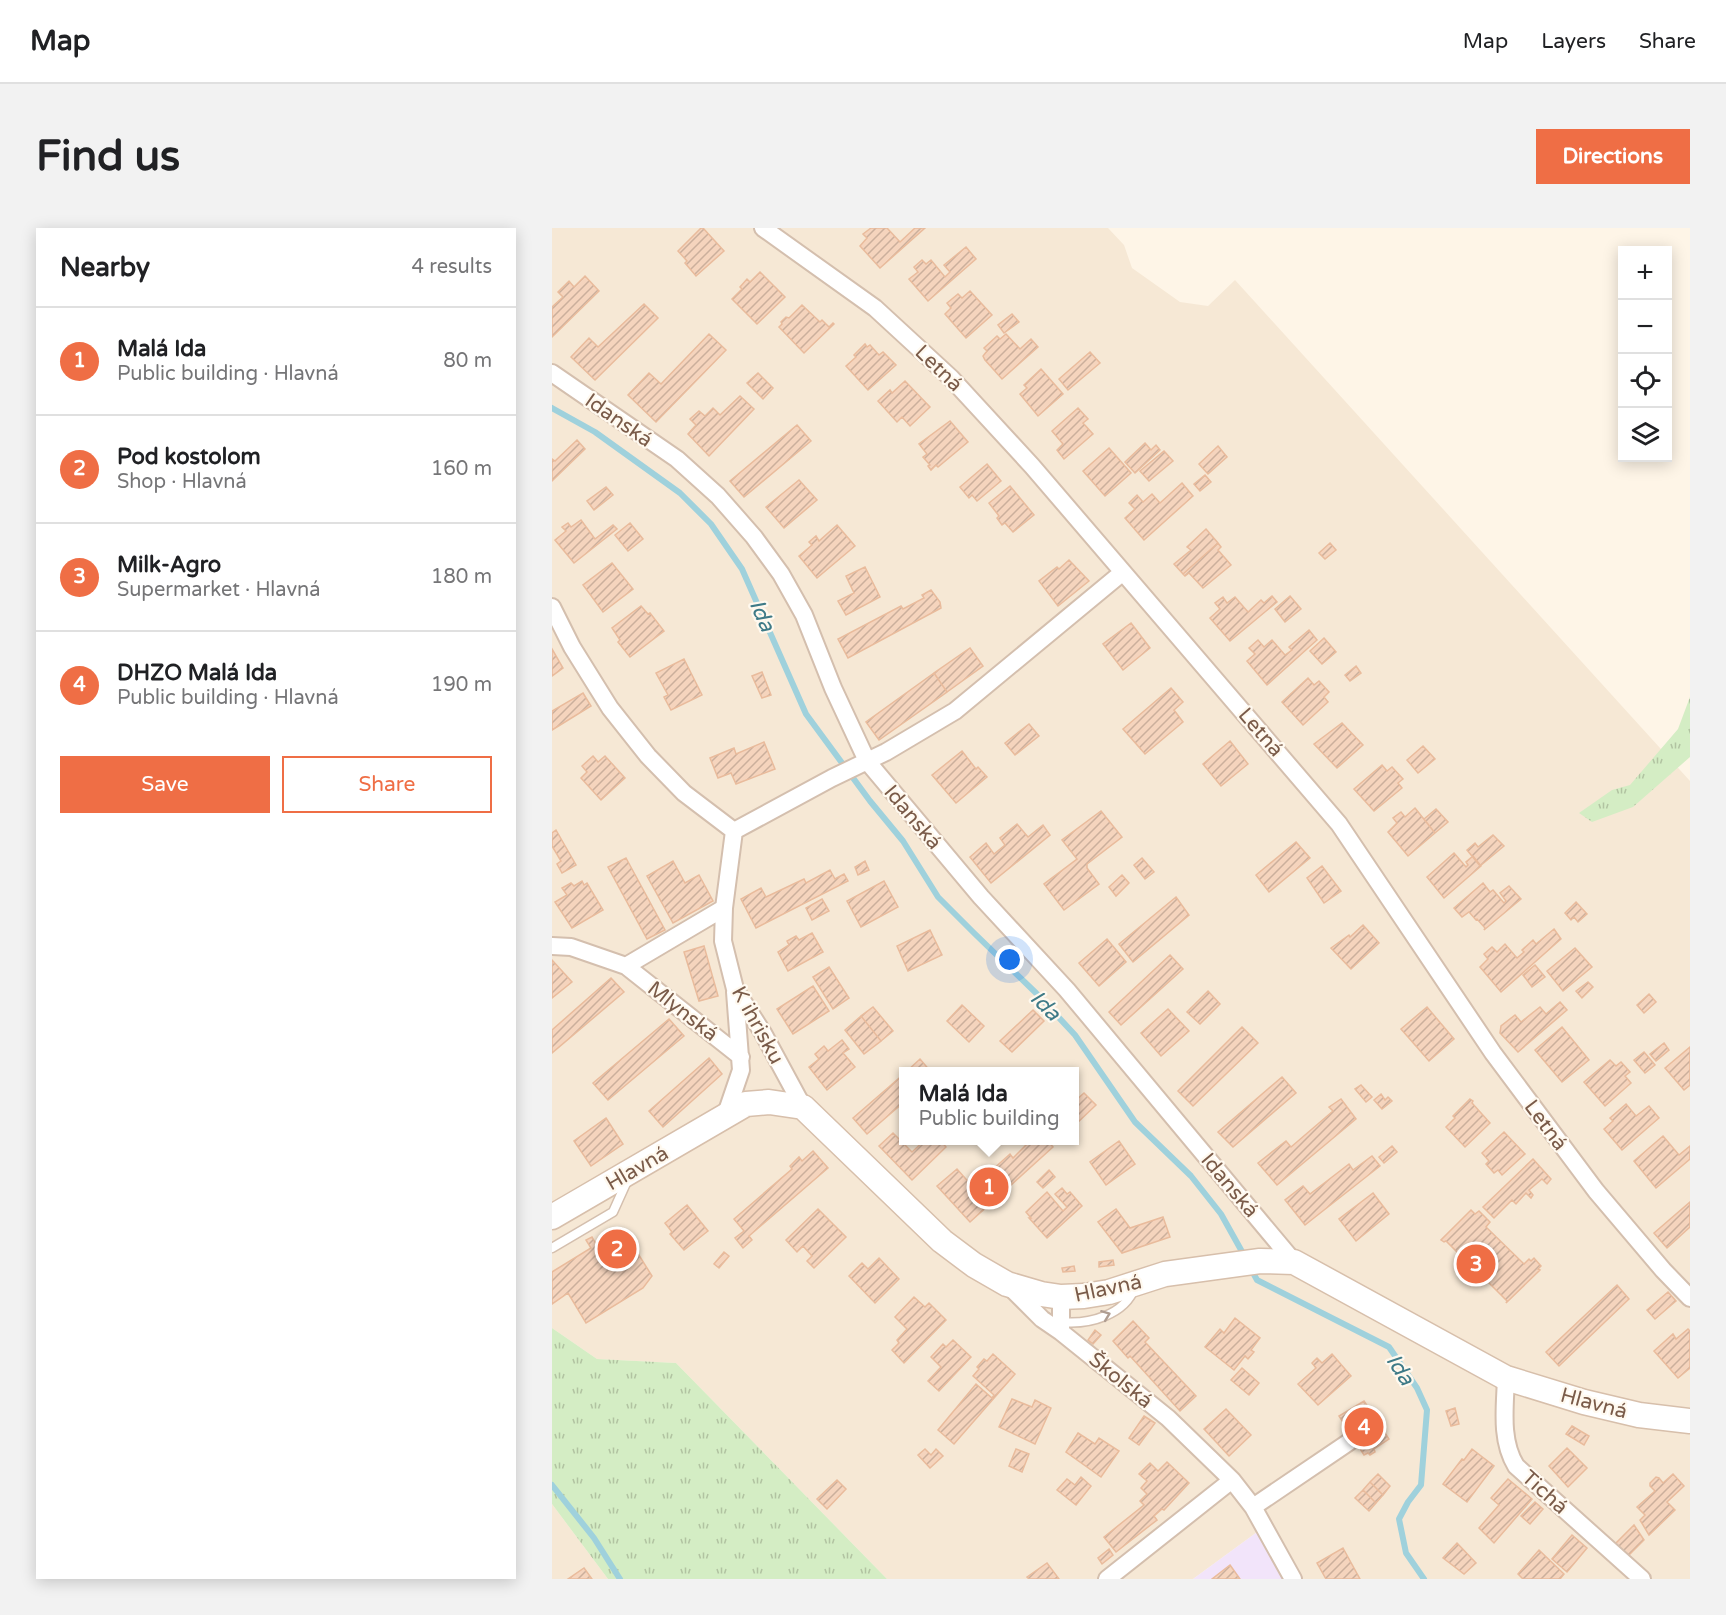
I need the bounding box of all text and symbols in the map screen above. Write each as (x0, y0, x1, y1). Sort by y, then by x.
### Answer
text: Map (30, 24, 90, 58)
text: Map (1463, 29, 1508, 54)
text: Layers (1541, 29, 1606, 54)
text: Share (1639, 29, 1696, 54)
button: Directions (1536, 129, 1690, 184)
text: Find us (36, 131, 180, 182)
map controls (1618, 246, 1672, 462)
button: + (1618, 246, 1672, 300)
text: Nearby (60, 252, 150, 283)
text: 4 results (412, 255, 492, 279)
button: − (1618, 300, 1672, 354)
text: Malá Ida (117, 336, 206, 362)
street label: Letná (910, 340, 968, 397)
text: 1 (73, 349, 86, 373)
text: 80 m (443, 349, 492, 373)
button: locate (1618, 354, 1672, 408)
text: Public building · Hlavná (117, 362, 339, 386)
street label: Idanská (580, 388, 657, 453)
button: layers (1618, 408, 1672, 462)
text: Pod kostolom (117, 444, 261, 470)
text: 2 (73, 457, 86, 481)
text: 160 m (431, 457, 492, 481)
text: Shop · Hlavná (117, 470, 247, 494)
text: Milk-Agro (117, 552, 221, 578)
text: 3 (73, 565, 86, 589)
text: 180 m (431, 565, 492, 589)
text: Supermarket · Hlavná (117, 578, 320, 602)
water label: Ida (744, 595, 781, 636)
text: DHZO Malá Ida (117, 660, 277, 686)
text: 4 (73, 673, 86, 697)
text: 190 m (431, 673, 492, 697)
text: Public building · Hlavná (117, 686, 339, 710)
street label: Letná (1233, 703, 1289, 762)
button: Save (60, 756, 270, 813)
button: Share (282, 756, 492, 813)
street label: Idanská (878, 780, 947, 855)
your location (995, 945, 1024, 974)
street label: Mlynská (642, 976, 723, 1047)
street label: K ihrisku (726, 982, 789, 1069)
water label: Ida (1025, 985, 1066, 1027)
popup (899, 1067, 1079, 1145)
text: Malá Ida (918, 1081, 1008, 1107)
street label: Letná (1519, 1095, 1573, 1155)
text: Public building (918, 1107, 1060, 1131)
street label: Hlavná (601, 1141, 673, 1196)
street label: Idanská (1195, 1148, 1264, 1223)
pin: 1 (970, 1164, 1008, 1210)
pin: 2 (598, 1226, 636, 1272)
pin: 3 (1456, 1242, 1496, 1286)
street label: Hlavná (1072, 1269, 1144, 1308)
one-way arrow (1099, 1310, 1110, 1322)
street label: Školská (1084, 1347, 1158, 1414)
water label: Ida (1380, 1349, 1420, 1391)
street label: Hlavná (1558, 1383, 1630, 1424)
pin: 4 (1344, 1404, 1384, 1450)
street label: Tichá (1516, 1465, 1573, 1520)

